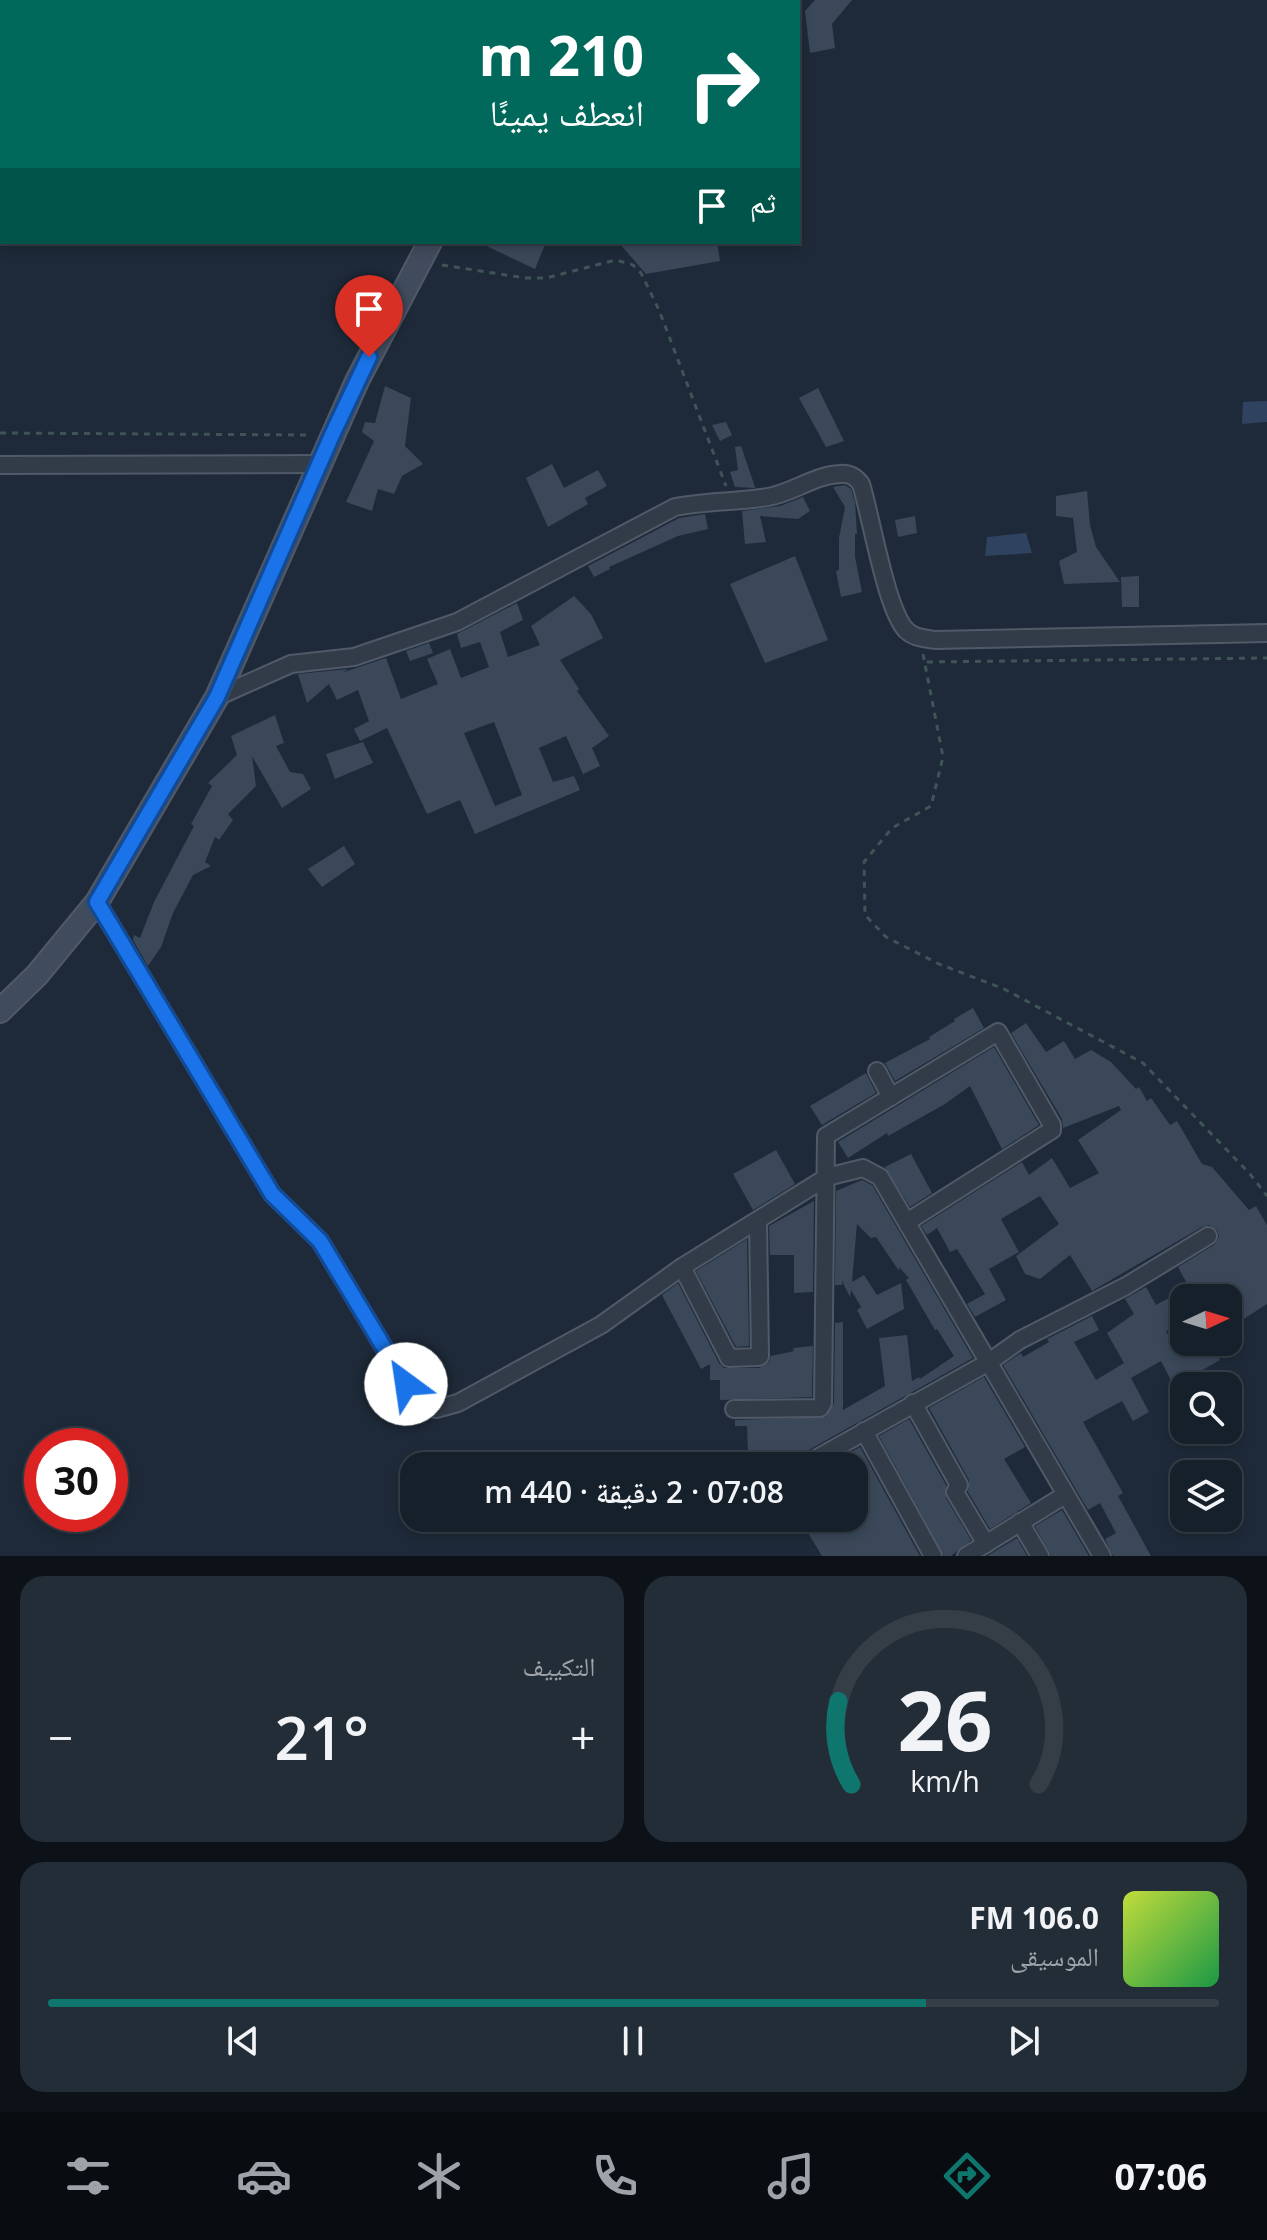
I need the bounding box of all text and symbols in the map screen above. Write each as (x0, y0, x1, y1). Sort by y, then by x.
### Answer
text: 210 m (478, 16, 644, 92)
icon: right (672, 32, 776, 136)
text: انعطف يمينًا (489, 88, 644, 137)
text: ثم (750, 181, 776, 222)
icon: arrive (690, 184, 734, 228)
pin (335, 275, 403, 357)
icon: arrive (347, 287, 391, 331)
north arrow (1170, 1284, 1242, 1356)
map controls (1170, 1284, 1242, 1532)
position arrow (364, 1342, 448, 1426)
button: search (1170, 1372, 1242, 1444)
speed limit sign: 30 (24, 1428, 128, 1532)
button: layers (1170, 1460, 1242, 1532)
text: 07:08 · 2 دقيقة · 440 m (484, 1471, 784, 1512)
text: التكييف (523, 1648, 596, 1684)
text: 26 (898, 1662, 993, 1775)
text: 21° (275, 1696, 369, 1778)
text: − (48, 1707, 73, 1767)
text: + (570, 1707, 596, 1767)
text: km/h (911, 1761, 980, 1800)
text: 106.0 FM (969, 1897, 1099, 1938)
text: الموسيقى (1010, 1938, 1099, 1974)
icon: previous (221, 2019, 265, 2063)
icon: pause (611, 2019, 655, 2063)
icon: next (1002, 2019, 1046, 2063)
icon: filters (60, 2148, 116, 2204)
icon: car (236, 2148, 292, 2204)
icon: climate (411, 2148, 467, 2204)
icon: phone (587, 2148, 643, 2204)
icon: music (763, 2148, 819, 2204)
icon: directions (939, 2148, 995, 2204)
text: 07:06 (1115, 2152, 1207, 2201)

